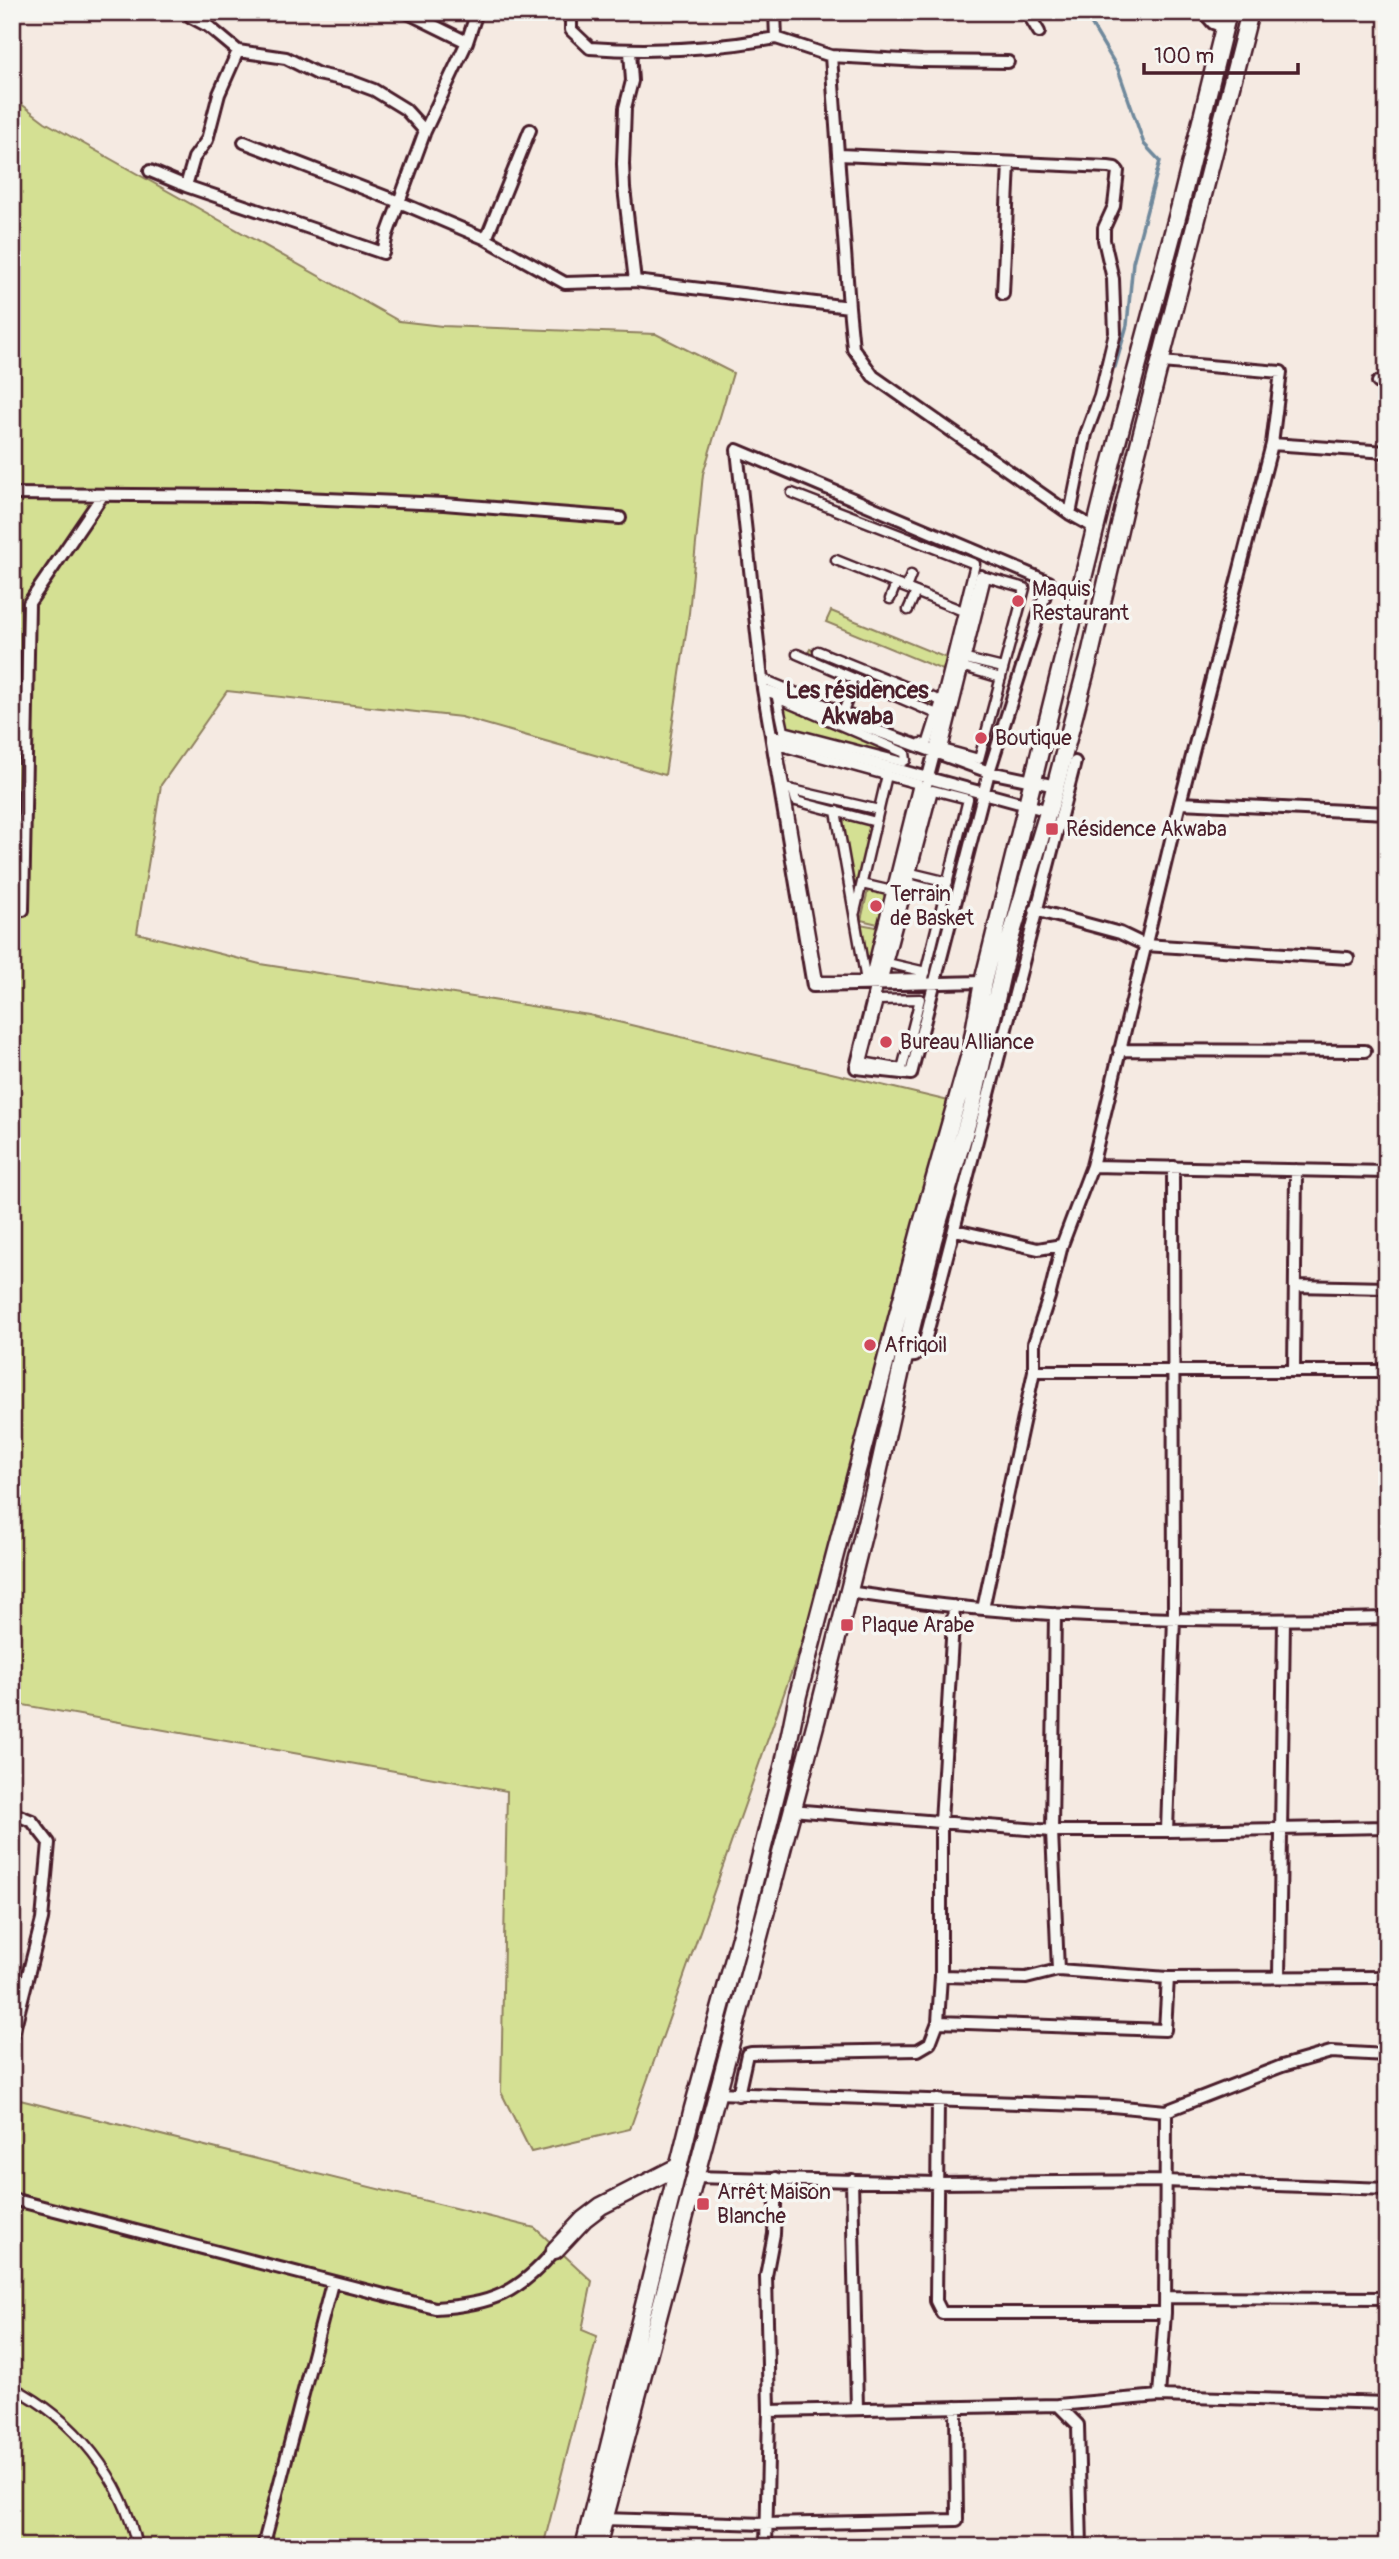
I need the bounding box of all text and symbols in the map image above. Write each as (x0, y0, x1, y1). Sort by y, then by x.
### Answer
scale bar (1144, 32, 1298, 76)
text: 100 m (1154, 43, 1214, 70)
place label: Maquis Restaurant (1032, 576, 1130, 627)
marker: Maquis Restaurant (1010, 593, 1026, 609)
district label: Les résidences Akwaba (785, 676, 929, 731)
place label: Boutique (995, 725, 1072, 752)
marker: Boutique (973, 730, 989, 746)
place label: Résidence Akwaba (1066, 816, 1227, 843)
marker: Résidence Akwaba (1044, 821, 1060, 837)
place label: Terrain de Basket (890, 881, 975, 932)
marker: Terrain de Basket (868, 898, 884, 914)
place label: Bureau Alliance (900, 1029, 1034, 1056)
marker: Bureau Alliance (878, 1034, 894, 1050)
place label: Afriqoil (884, 1332, 947, 1359)
marker: Afriqoil (862, 1337, 878, 1353)
place label: Plaque Arabe (861, 1612, 975, 1639)
marker: Plaque Arabe (839, 1617, 855, 1633)
place label: Arrêt Maison Blanche (717, 2179, 831, 2230)
marker: Arrêt Maison Blanche (695, 2196, 711, 2212)

